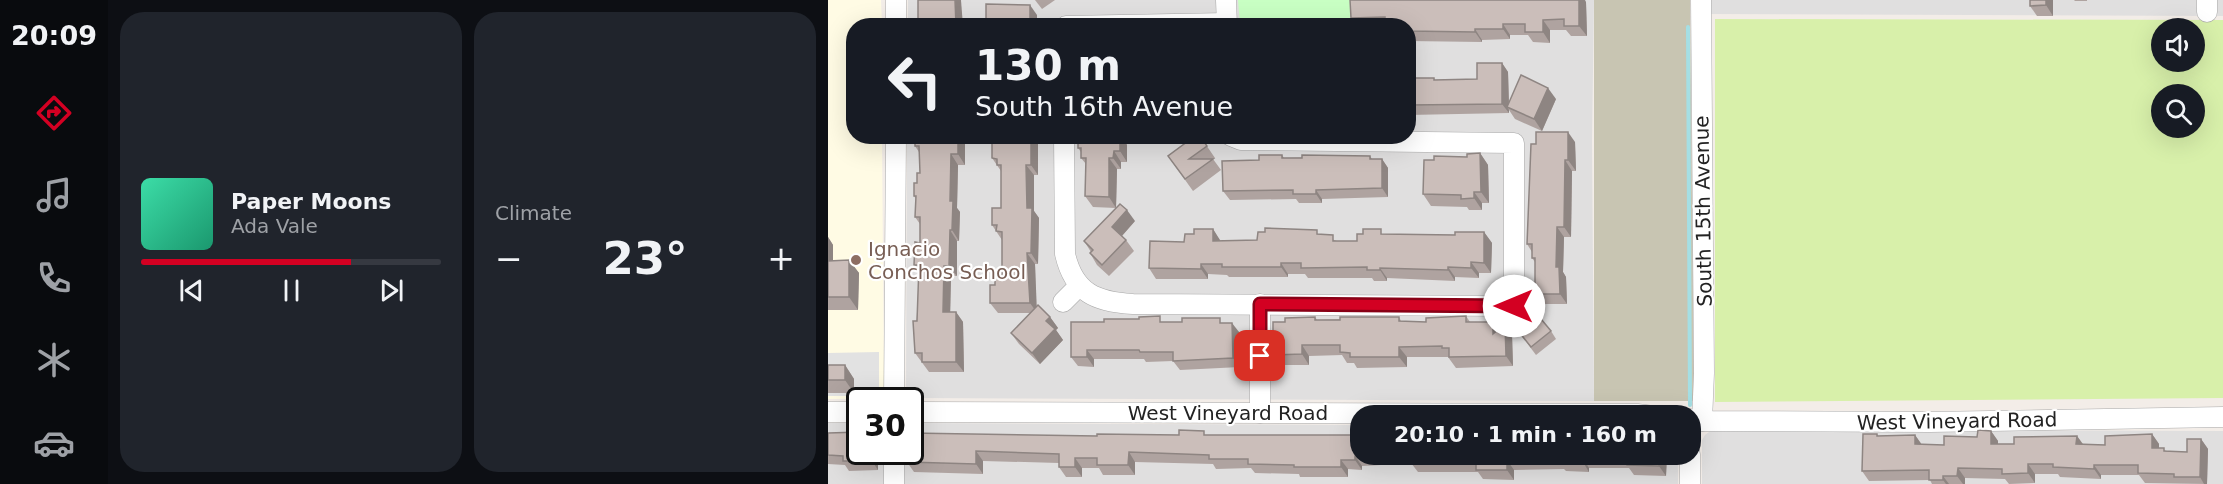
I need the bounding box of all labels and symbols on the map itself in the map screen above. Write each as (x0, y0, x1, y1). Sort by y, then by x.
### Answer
street label: South 15th Avenue (1689, 115, 1717, 307)
place label: Ignacio Conchos School (868, 237, 1026, 284)
marker: Ignacio Conchos School (849, 253, 863, 267)
position arrow (1482, 274, 1546, 338)
pin (1234, 330, 1285, 381)
speed limit sign: 30 (846, 387, 924, 465)
street label: West Vineyard Road (1128, 401, 1328, 425)
street label: West Vineyard Road (1857, 407, 2057, 435)

